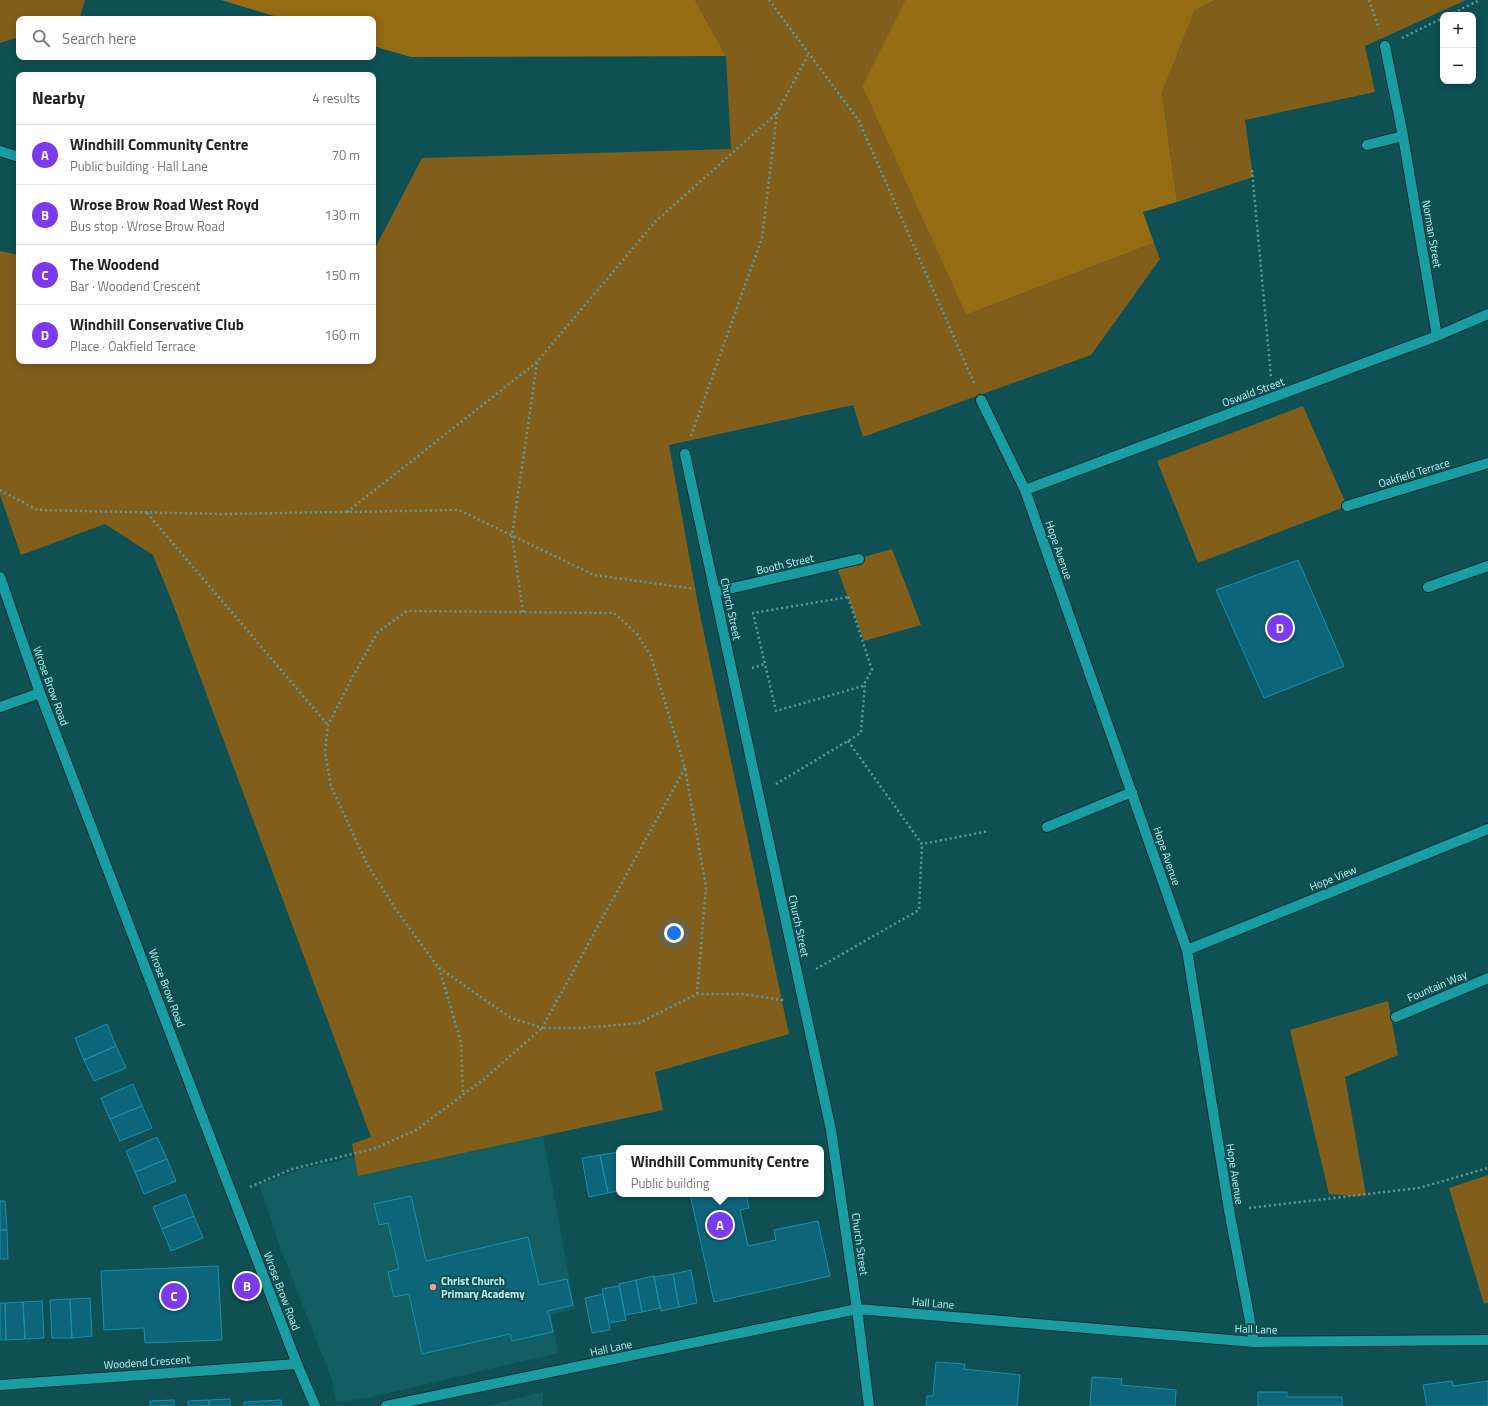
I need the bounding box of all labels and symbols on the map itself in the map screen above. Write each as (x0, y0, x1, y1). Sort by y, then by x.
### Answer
street label: Norman Street (1418, 199, 1446, 269)
street label: Oswald Street (1220, 373, 1287, 411)
street label: Oakfield Terrace (1376, 454, 1452, 491)
street label: Hope Avenue (1041, 518, 1077, 582)
street label: Booth Street (755, 550, 816, 578)
street label: Church Street (717, 577, 745, 642)
pin: D (1267, 613, 1293, 643)
street label: Wrose Brow Road (29, 644, 73, 728)
street label: Hope Avenue (1149, 824, 1185, 888)
street label: Hope View (1307, 861, 1360, 895)
street label: Church Street (785, 894, 813, 959)
your location (664, 923, 684, 943)
street label: Wrose Brow Road (145, 946, 189, 1030)
street label: Fountain Way (1405, 966, 1470, 1006)
street label: Hope Avenue (1222, 1142, 1248, 1206)
pin: A (707, 1210, 733, 1240)
street label: Church Street (848, 1212, 872, 1276)
street label: Wrose Brow Road (260, 1249, 304, 1333)
pin: B (234, 1271, 260, 1301)
place label: Christ Church Primary Academy (441, 1273, 525, 1302)
pin: C (161, 1281, 187, 1311)
marker: Christ Church Primary Academy (428, 1282, 438, 1292)
street label: Hall Lane (911, 1293, 955, 1313)
street label: Hall Lane (1234, 1320, 1278, 1338)
street label: Hall Lane (588, 1336, 634, 1360)
street label: Woodend Crescent (103, 1351, 191, 1373)

